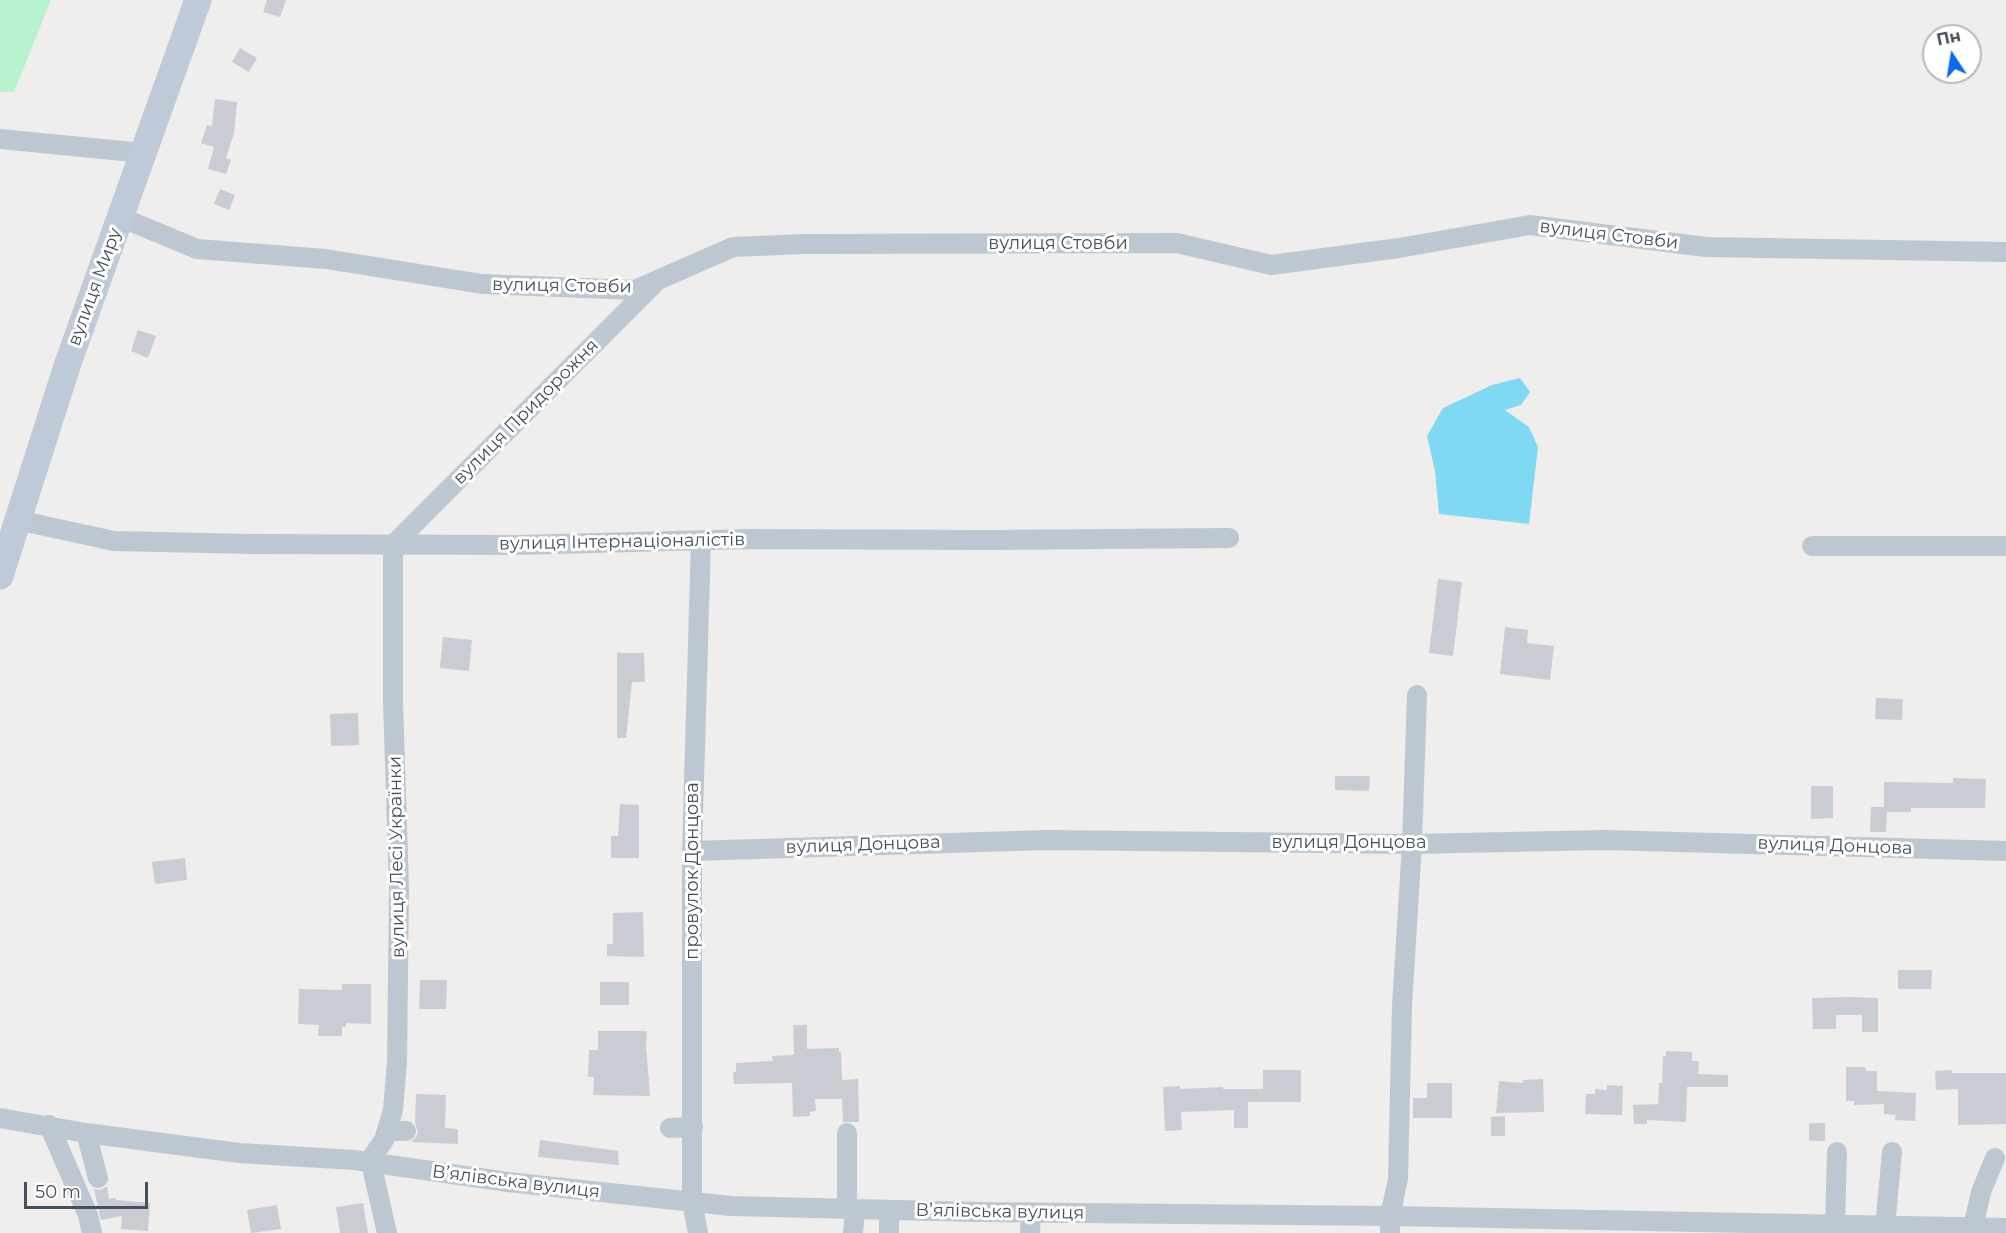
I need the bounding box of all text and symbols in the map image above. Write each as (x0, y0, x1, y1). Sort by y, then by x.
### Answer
north arrow (1922, 24, 1982, 84)
text: Пн (1935, 26, 1962, 50)
street label: вулиця Стовби (1538, 216, 1680, 254)
street label: вулиця Миру (64, 225, 126, 349)
street label: вулиця Стовби (988, 233, 1128, 255)
street label: вулиця Стовби (492, 274, 632, 298)
street label: вулиця Придорожня (449, 335, 603, 489)
street label: вулиця Інтернаціоналістів (499, 529, 745, 555)
street label: вулиця Лесі Українки (384, 756, 410, 958)
street label: провулок Донцова (682, 782, 704, 960)
street label: вулиця Донцова (785, 832, 941, 858)
street label: вулиця Донцова (1271, 832, 1427, 854)
street label: вулиця Донцова (1757, 833, 1913, 859)
street label: В’ялівська вулиця (431, 1161, 601, 1203)
scale bar (27, 1170, 152, 1208)
text: 50 m (35, 1181, 81, 1203)
street label: В’ялівська вулиця (915, 1200, 1085, 1224)

